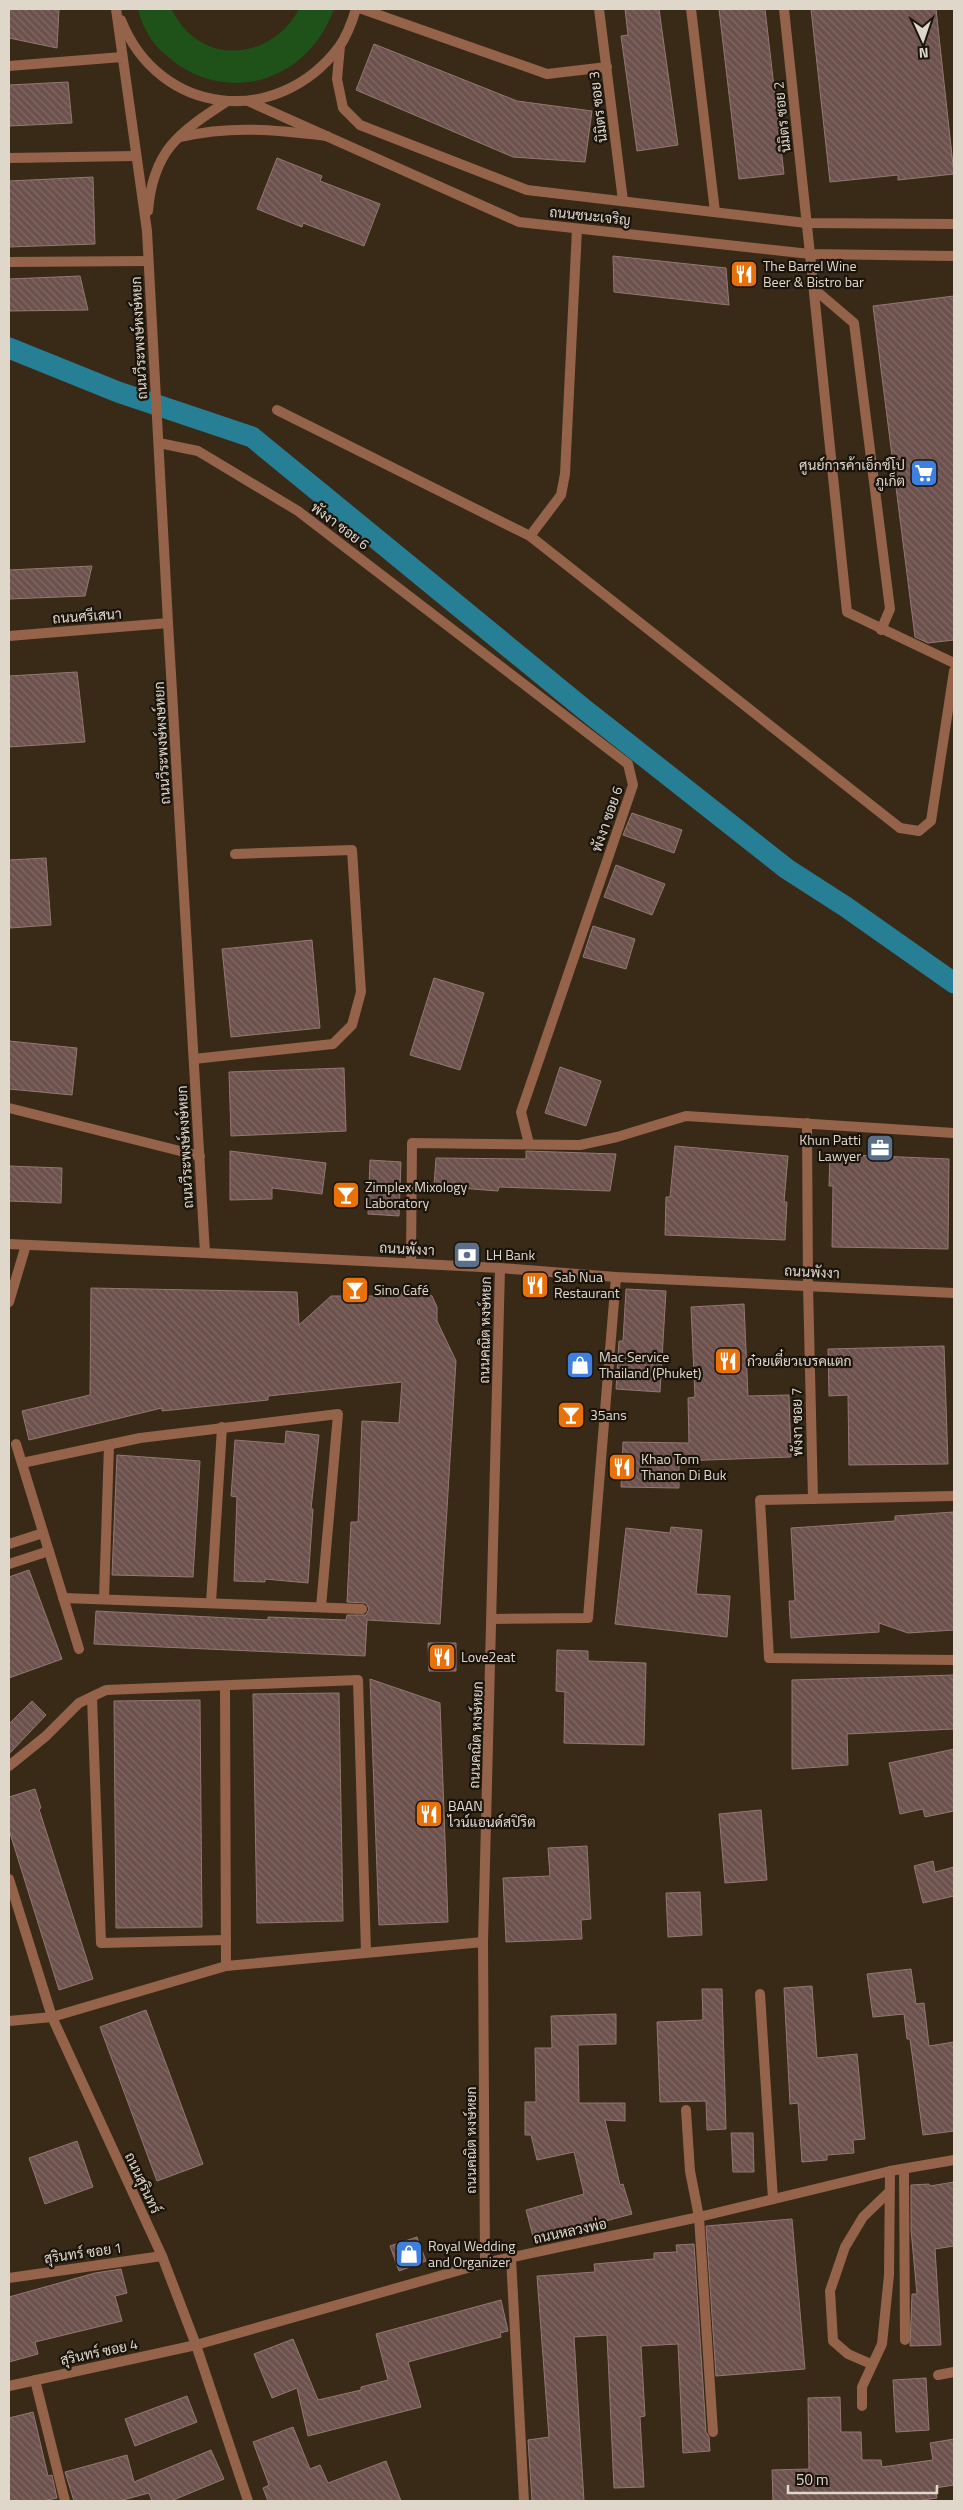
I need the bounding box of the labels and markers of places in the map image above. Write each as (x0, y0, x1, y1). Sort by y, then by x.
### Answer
place label: The Barrel Wine Beer & Bistro bar (763, 255, 864, 292)
restaurant icon: The Barrel Wine Beer & Bistro bar (729, 259, 759, 289)
place label: ศูนย์การค้าเอ็กซ์โป ภูเก็ต (799, 454, 905, 491)
supermarket icon: ศูนย์การค้าเอ็กซ์โป ภูเก็ต (909, 458, 939, 488)
place label: Khun Patti Lawyer (799, 1129, 861, 1166)
office icon: Khun Patti Lawyer (865, 1133, 895, 1163)
place label: Zimplex Mixology Laboratory (365, 1176, 468, 1213)
bar icon: Zimplex Mixology Laboratory (331, 1180, 361, 1210)
bank icon: LH Bank (452, 1240, 482, 1270)
place label: LH Bank (486, 1244, 535, 1265)
place label: Sab Nua Restaurant (554, 1266, 620, 1303)
restaurant icon: Sab Nua Restaurant (520, 1270, 550, 1300)
bar icon: Sino Café (340, 1275, 370, 1305)
place label: Sino Café (374, 1279, 429, 1300)
place label: Mac Service Thailand (Phuket) (599, 1346, 701, 1383)
restaurant icon: ก๋วยเตี๋ยวเบรคแตก (713, 1346, 743, 1376)
place label: ก๋วยเตี๋ยวเบรคแตก (747, 1349, 852, 1371)
shop icon: Mac Service Thailand (Phuket) (565, 1350, 595, 1380)
bar icon: 35ans (556, 1400, 586, 1430)
place label: 35ans (590, 1404, 627, 1425)
place label: Khao Tom Thanon Di Buk (641, 1448, 727, 1485)
restaurant icon: Khao Tom Thanon Di Buk (607, 1452, 637, 1482)
restaurant icon: Love2eat (427, 1642, 457, 1672)
place label: Love2eat (461, 1646, 516, 1667)
place label: BAAN ไวน์แอนด์สปิริต (447, 1795, 536, 1832)
restaurant icon: BAAN ไวน์แอนด์สปิริต (414, 1799, 444, 1829)
place label: Royal Wedding and Organizer (428, 2235, 516, 2272)
shop icon: Royal Wedding and Organizer (394, 2239, 424, 2269)

